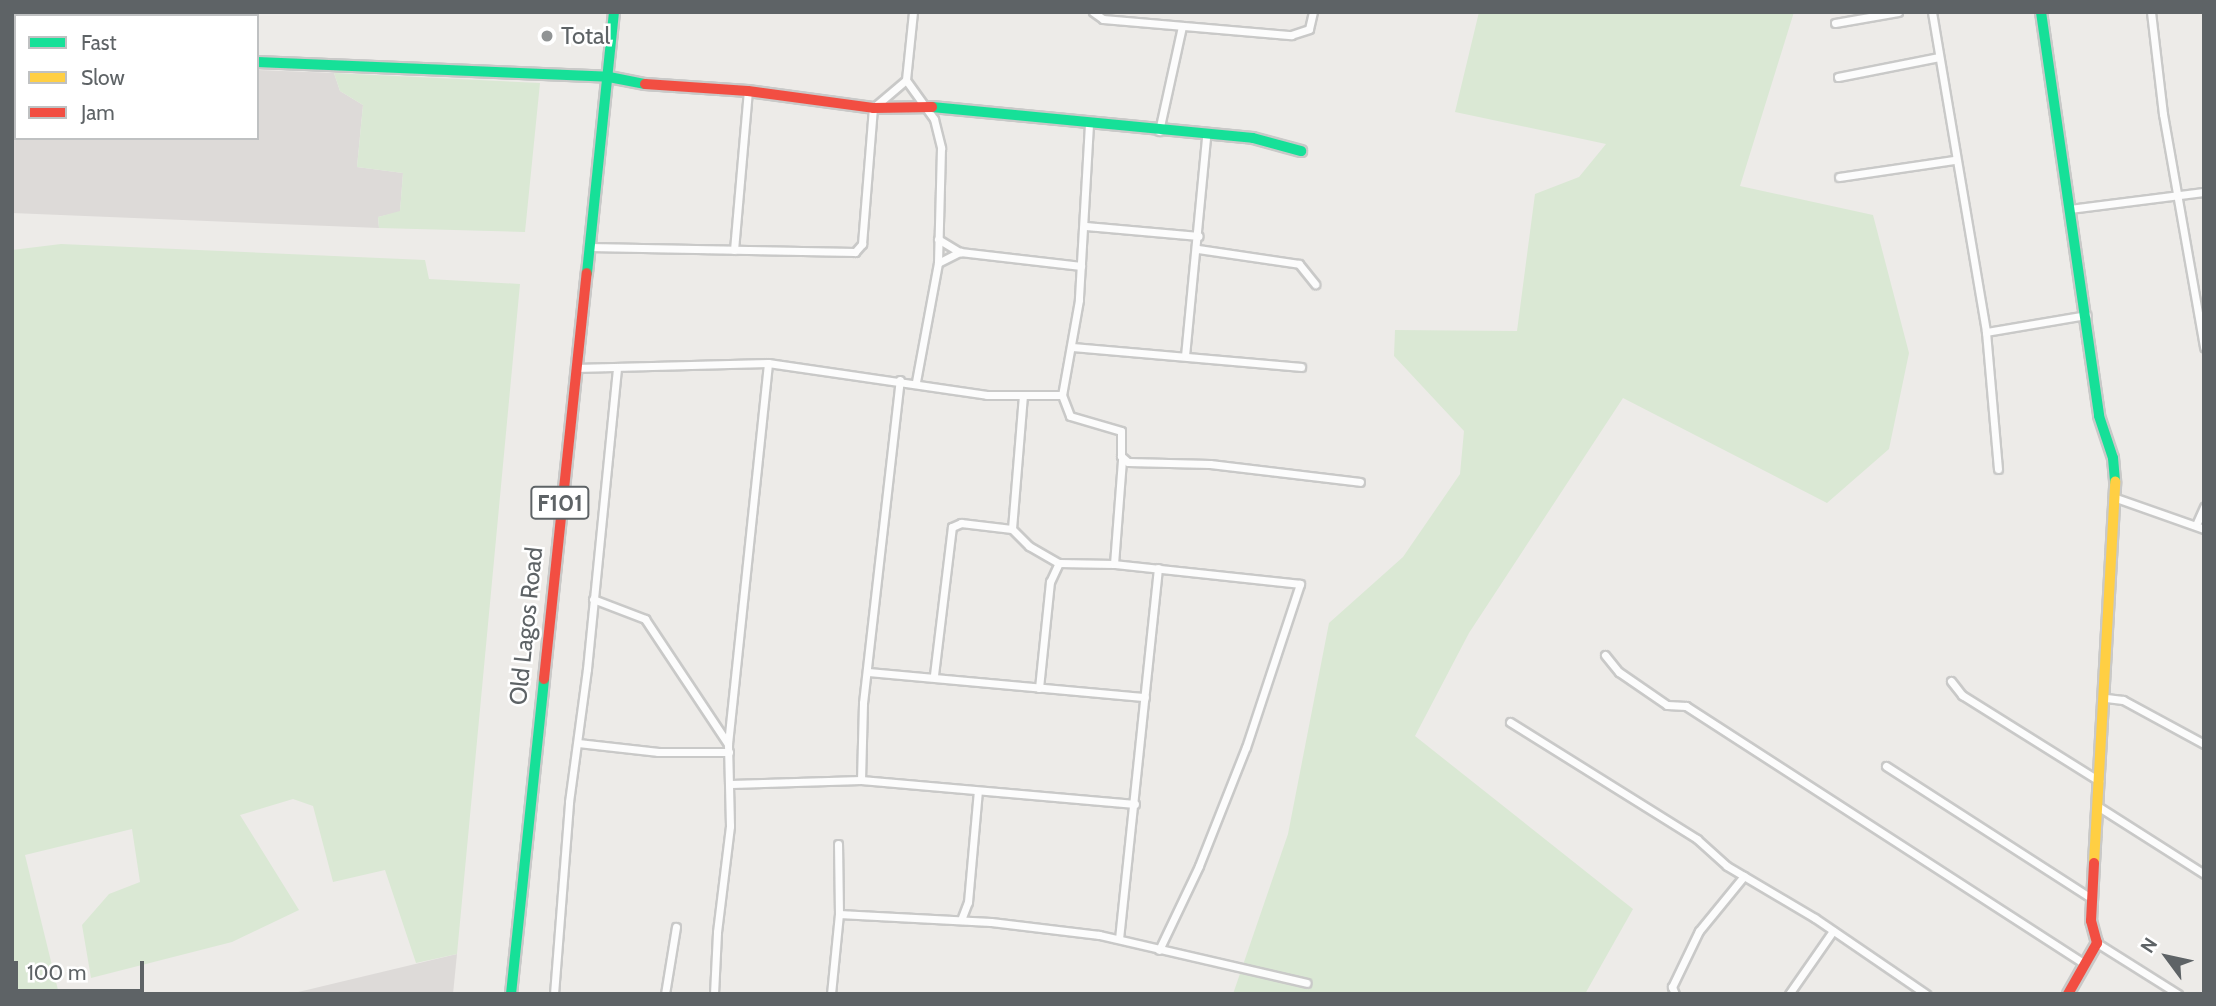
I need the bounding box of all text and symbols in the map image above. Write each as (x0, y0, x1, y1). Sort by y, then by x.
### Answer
legend (14, 14, 259, 140)
place label: Total (561, 22, 610, 50)
marker: Total (539, 28, 555, 44)
text: Fast (81, 30, 117, 55)
text: Slow (81, 65, 125, 90)
text: Jam (81, 100, 115, 125)
road number: F101 (530, 484, 590, 523)
street label: Old Lagos Road (503, 546, 549, 706)
north arrow (2132, 922, 2202, 992)
text: N (2136, 933, 2162, 957)
scale bar (18, 946, 147, 990)
text: 100 m (27, 960, 86, 985)

